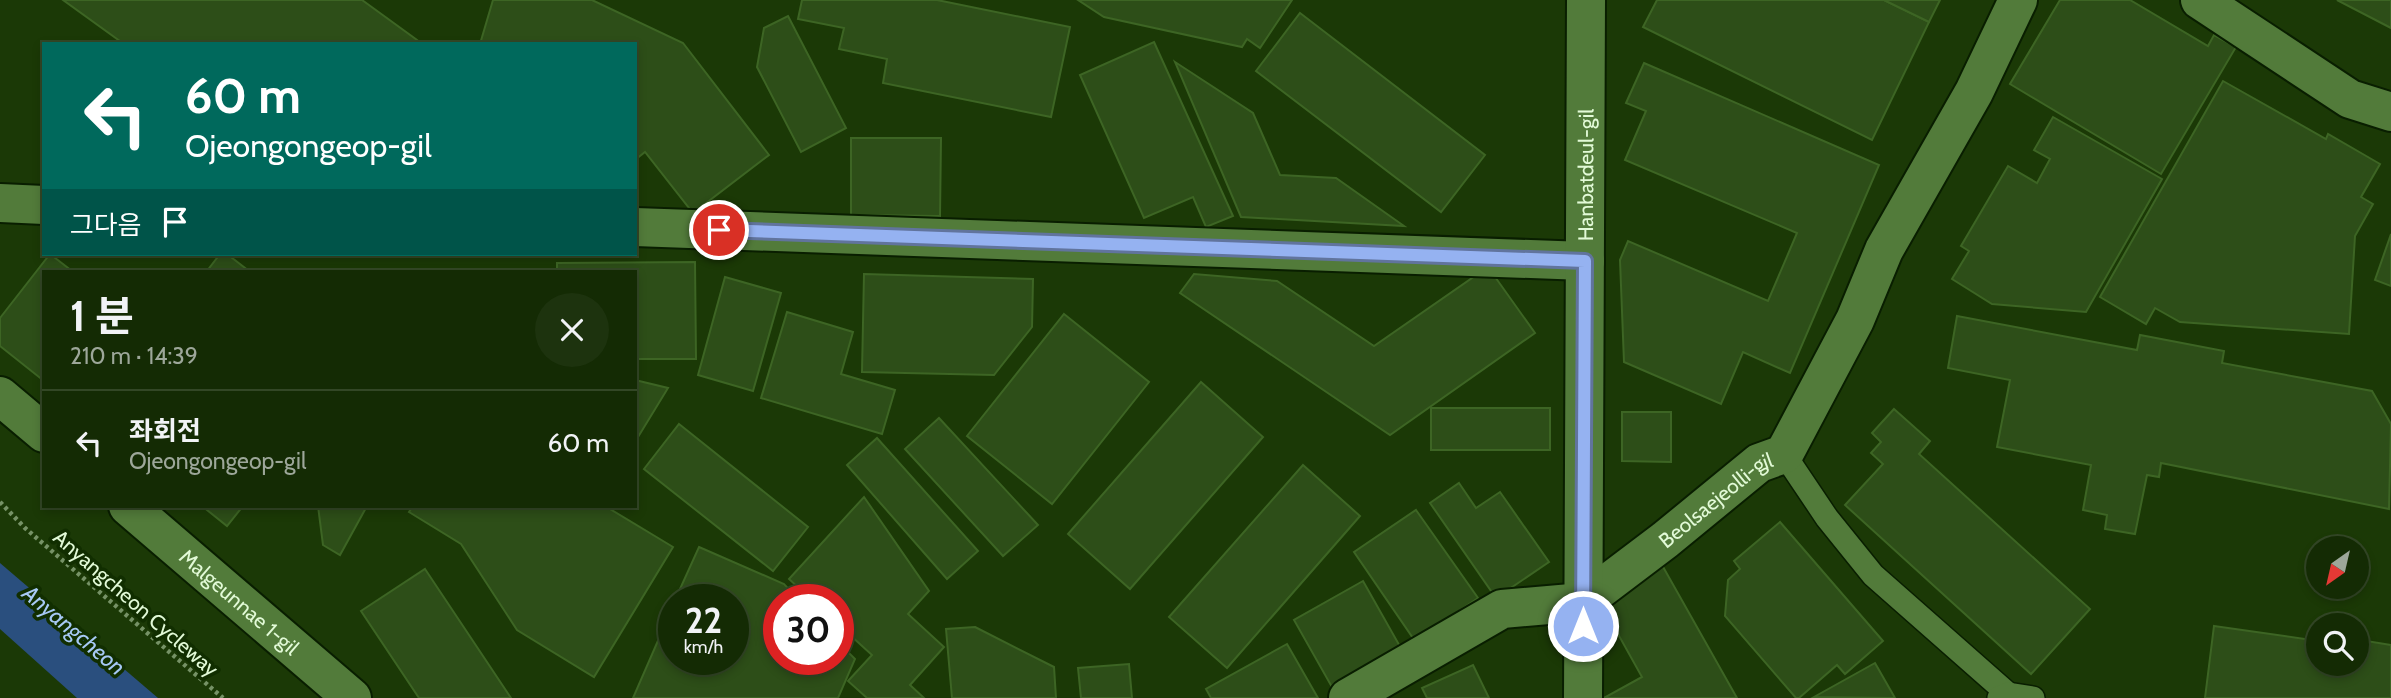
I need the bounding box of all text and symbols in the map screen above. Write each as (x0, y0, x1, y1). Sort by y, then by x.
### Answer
text: 60 m (185, 66, 301, 125)
icon: left (70, 70, 161, 161)
street label: Hanbatdeul-gil (1572, 109, 1598, 241)
text: Ojeongongeop-gil (185, 126, 432, 165)
pin (689, 200, 749, 260)
icon: arrive (156, 203, 194, 241)
text: 그다음 (70, 209, 142, 241)
icon: arrive (700, 211, 738, 249)
text: 1 분 (70, 290, 134, 342)
button: close (535, 293, 609, 367)
text: 210 m · 14:39 (70, 342, 198, 370)
text: 좌회전 (129, 415, 201, 447)
icon: left (70, 424, 108, 462)
text: 60 m (547, 427, 609, 459)
text: Ojeongongeop-gil (129, 447, 306, 475)
street label: Beolsaejeolli-gil (1653, 447, 1776, 553)
street label: Anyangcheon Cycleway (48, 524, 224, 682)
north arrow (2306, 536, 2370, 598)
map controls (2306, 536, 2369, 676)
street label: Malgeunnae 1-gil (175, 544, 304, 660)
water label: Anyangcheon (17, 579, 131, 681)
speed limit sign: 30 (763, 584, 854, 675)
position arrow (1546, 589, 1620, 663)
text: 22 (685, 599, 722, 642)
button: search (2306, 613, 2369, 676)
text: km/h (684, 636, 723, 658)

